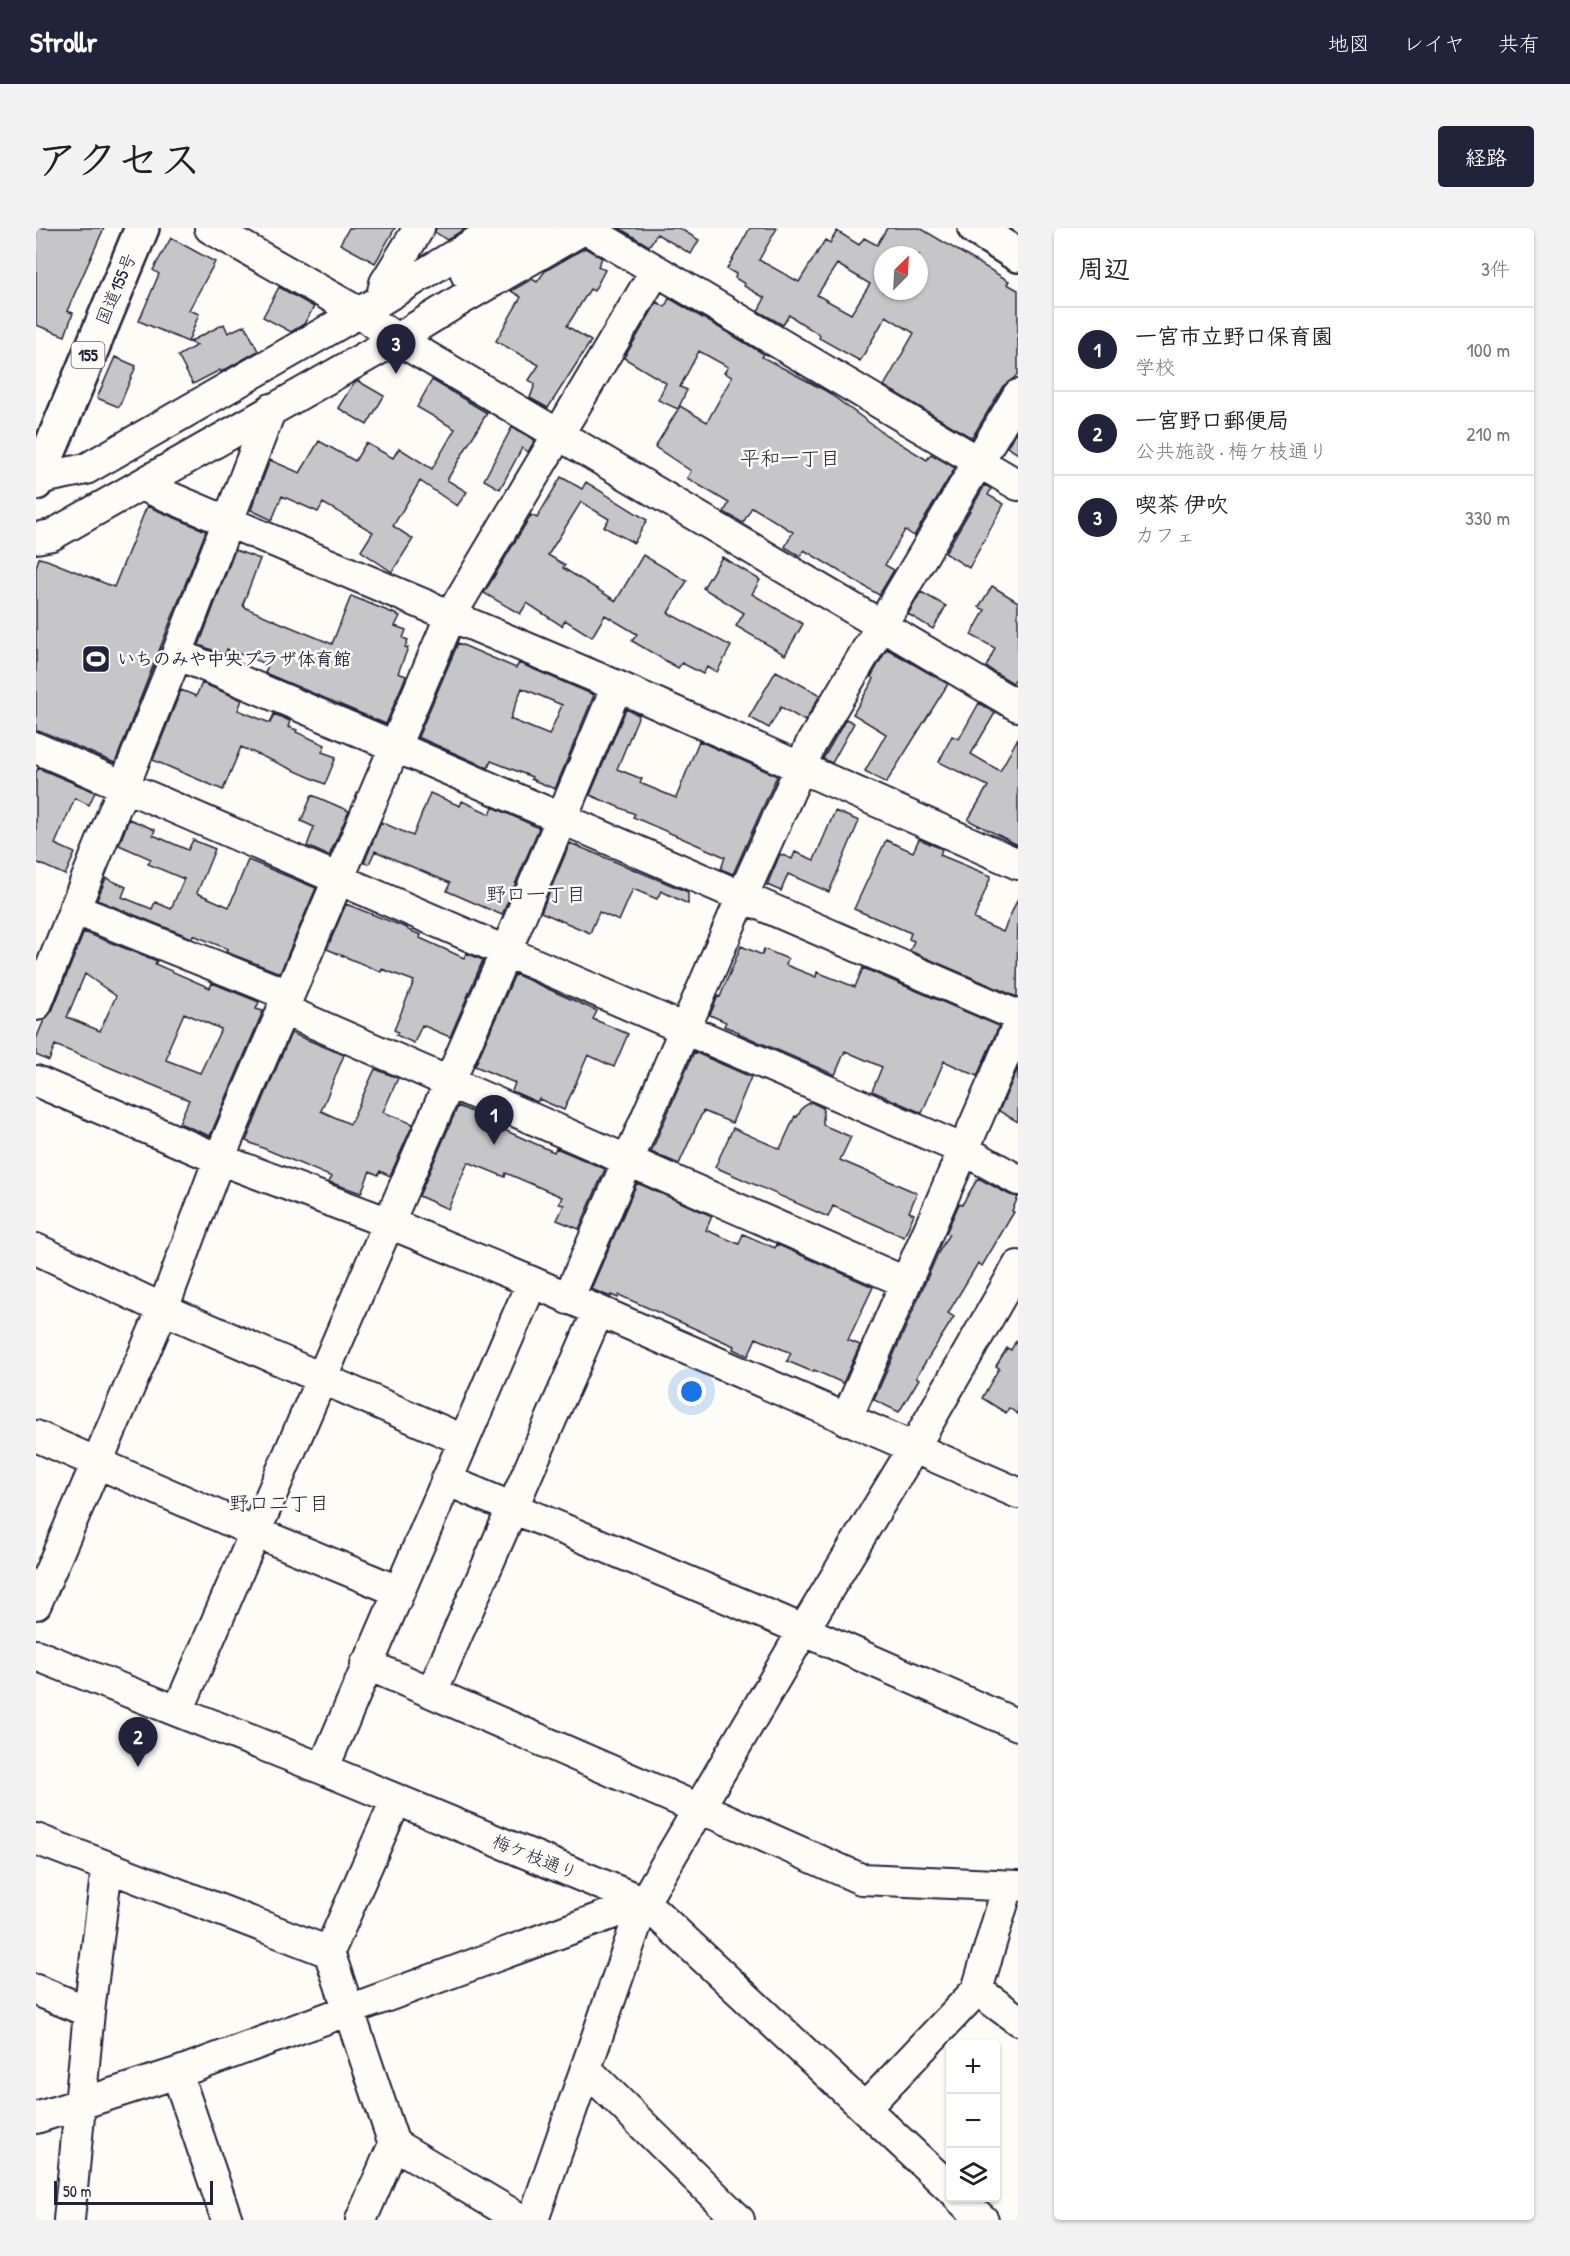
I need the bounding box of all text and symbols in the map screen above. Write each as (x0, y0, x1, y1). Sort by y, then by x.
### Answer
text: Strollr (30, 23, 97, 61)
text: 地図 (1328, 29, 1370, 58)
text: レイヤ (1403, 29, 1465, 58)
text: 共有 (1498, 29, 1540, 58)
button: 経路 (1438, 126, 1534, 187)
text: アクセス (36, 130, 201, 187)
north arrow (874, 246, 928, 300)
street label: 国道155号 (89, 249, 142, 329)
text: 周辺 (1078, 251, 1130, 286)
text: 3件 (1481, 255, 1510, 282)
text: 一宮市立野口保育園 (1135, 321, 1333, 351)
pin: 3 (376, 324, 416, 374)
text: 1 (1094, 336, 1101, 363)
text: 100 m (1467, 336, 1510, 363)
road number: 155 (72, 342, 104, 368)
text: 学校 (1135, 353, 1175, 380)
text: 一宮野口郵便局 (1135, 405, 1289, 435)
text: 2 (1093, 420, 1102, 447)
text: 210 m (1466, 420, 1510, 447)
text: 公共施設 · 梅ケ枝通り (1135, 437, 1328, 464)
district label: 平和一丁目 (740, 444, 840, 471)
text: 喫茶 伊吹 (1135, 489, 1228, 519)
text: 3 (1093, 504, 1102, 531)
text: 330 m (1465, 504, 1510, 531)
text: カフェ (1135, 521, 1195, 548)
sports icon: いちのみや中央プラザ体育館 (80, 643, 112, 675)
place label: いちのみや中央プラザ体育館 (117, 646, 351, 671)
district label: 野口一丁目 (486, 880, 586, 907)
pin: 1 (474, 1096, 514, 1145)
your location (677, 1377, 706, 1406)
district label: 野口二丁目 (229, 1489, 329, 1516)
pin: 2 (118, 1718, 158, 1767)
street label: 梅ケ枝通り (489, 1828, 582, 1885)
map controls (946, 2040, 1000, 2202)
button: + (946, 2040, 1000, 2094)
button: − (946, 2094, 1000, 2148)
button: layers (946, 2148, 1000, 2202)
scale bar (54, 2178, 213, 2206)
text: 50 m (63, 2180, 92, 2202)

